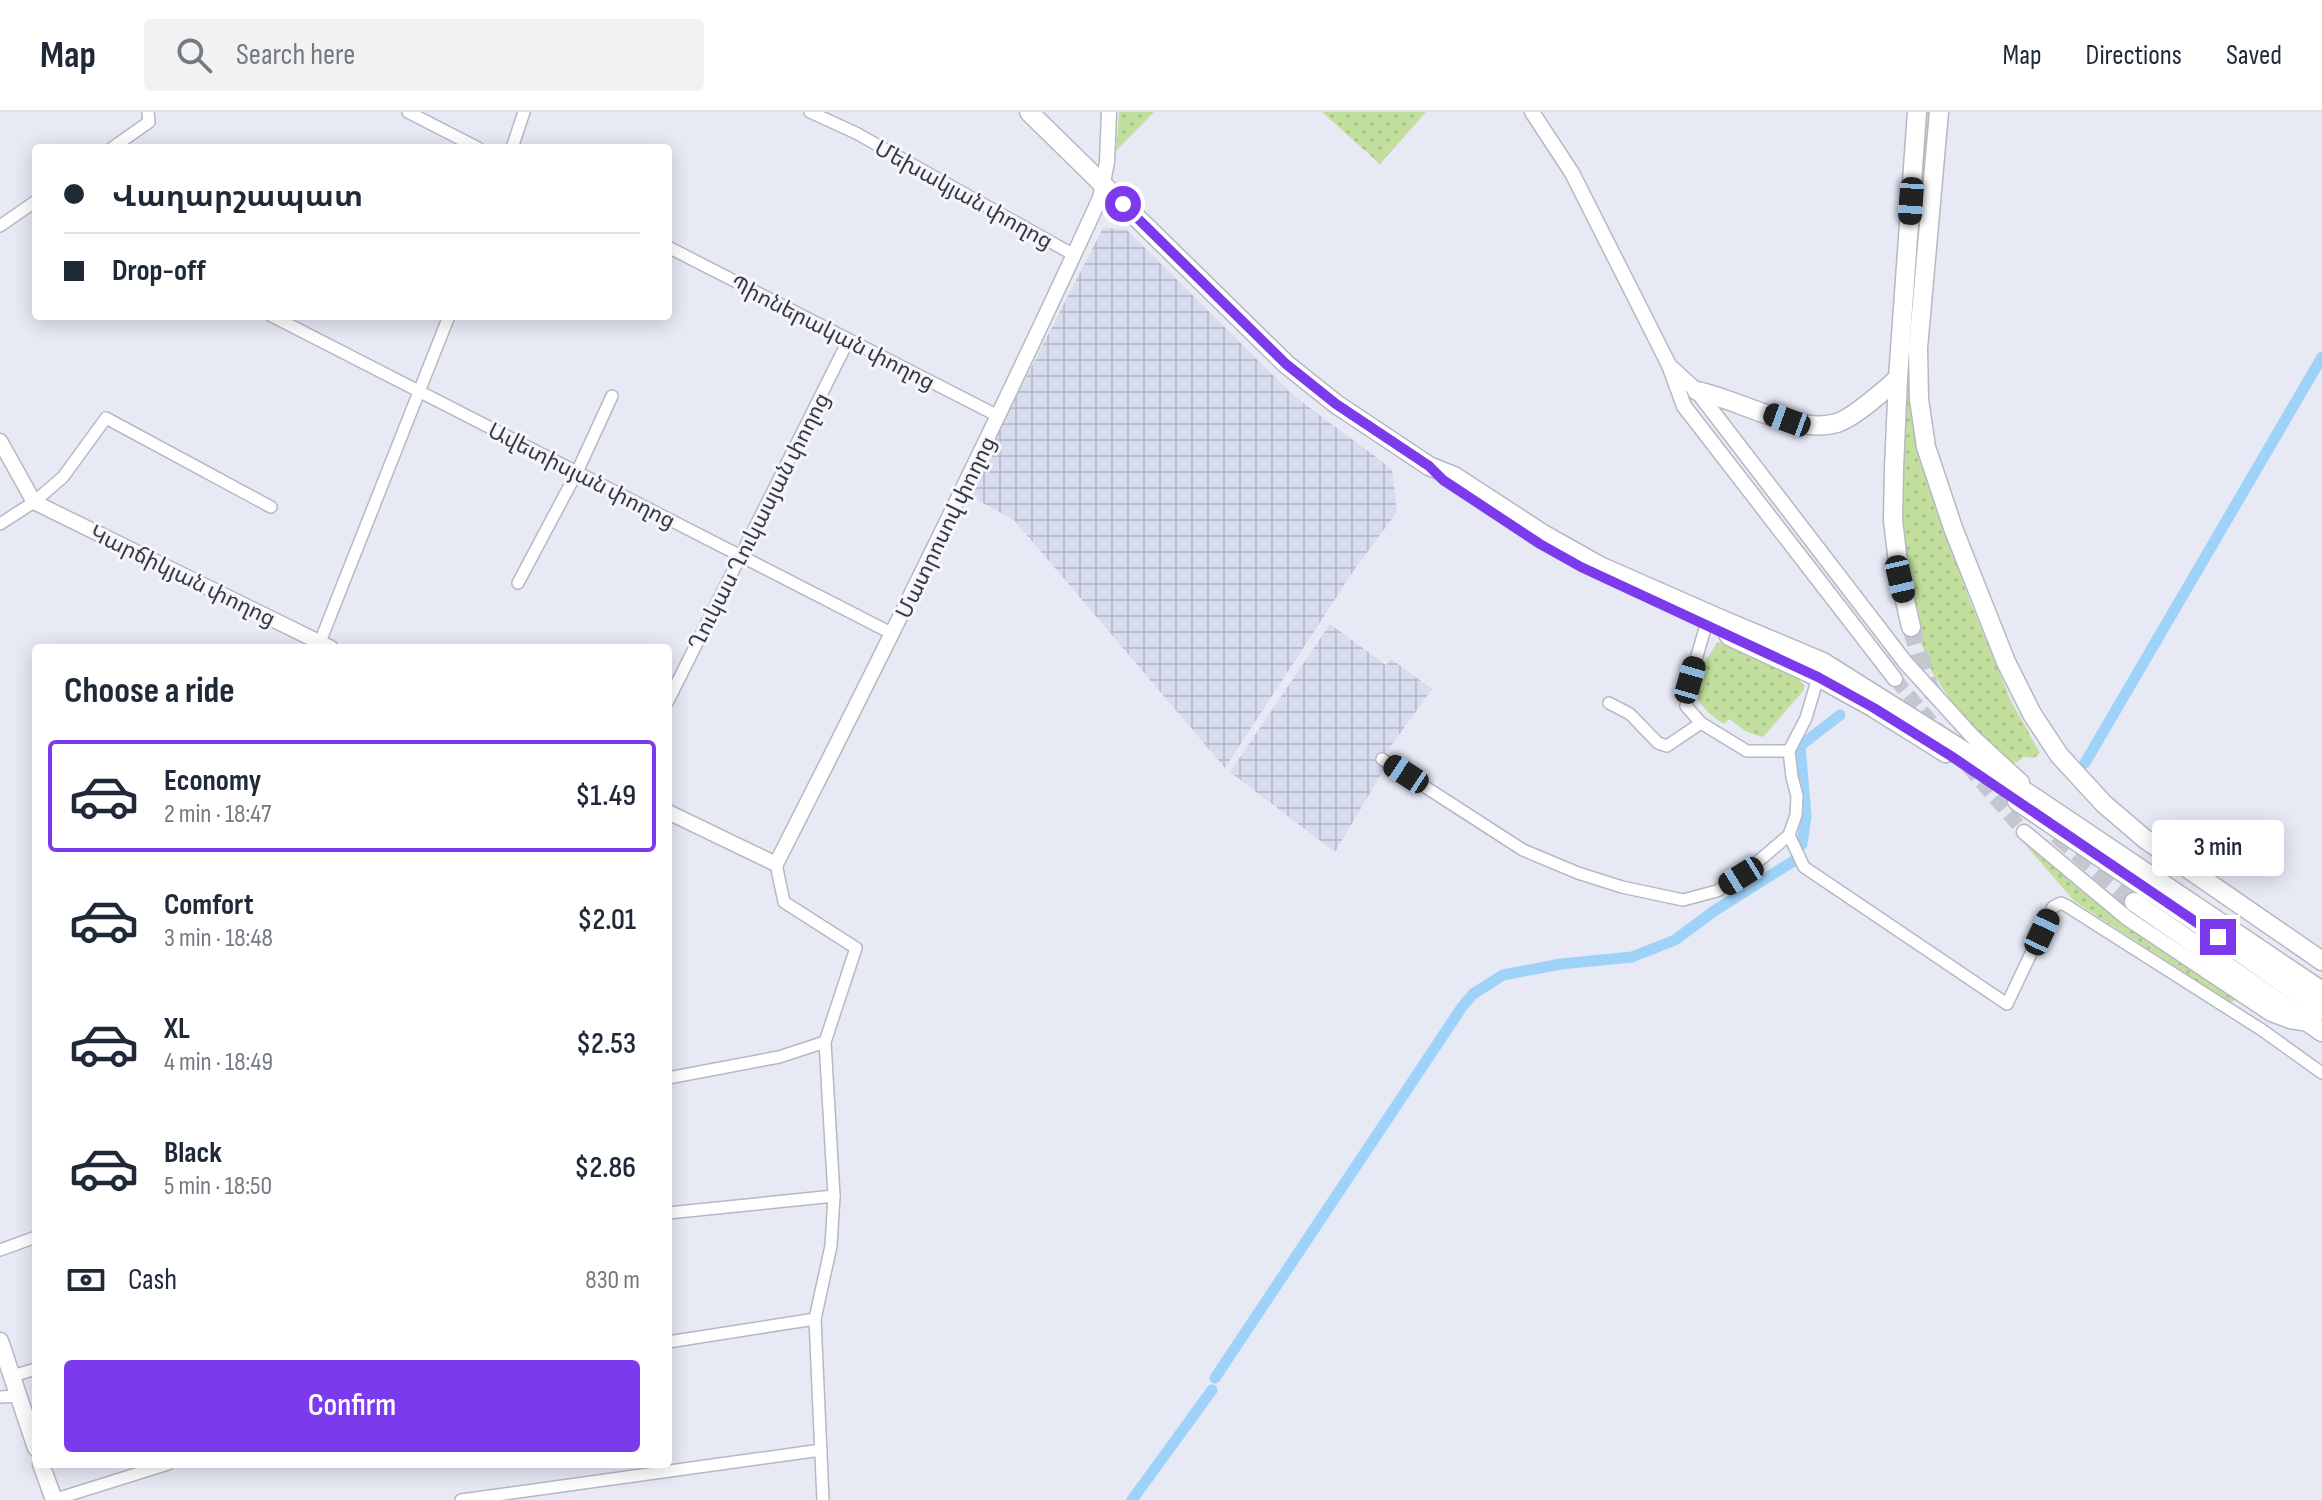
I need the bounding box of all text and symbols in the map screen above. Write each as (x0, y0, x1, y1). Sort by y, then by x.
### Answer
search box (144, 19, 704, 91)
text: Map (40, 33, 96, 78)
icon: search (172, 33, 216, 77)
text: Search here (236, 37, 355, 73)
text: Map (2003, 39, 2042, 72)
text: Directions (2086, 39, 2182, 72)
text: Saved (2226, 39, 2282, 72)
street label: Մեխակյան փողոց (869, 135, 1057, 256)
car (1897, 176, 1925, 226)
text: Վաղարշապատ (112, 179, 363, 215)
route start (1105, 186, 1141, 222)
text: Drop-off (112, 253, 206, 289)
street label: Պիոներական փողոց (725, 270, 939, 397)
street label: Ղուկաս Ղուկասյան փողոց (683, 388, 836, 655)
car (1760, 401, 1814, 439)
street label: Ավետիսյան փողոց (483, 417, 679, 535)
street label: Մատրոսով փողոց (890, 432, 1002, 623)
street label: Կարճիկյան փողոց (85, 520, 280, 633)
car (1883, 553, 1917, 605)
car (1672, 654, 1708, 706)
text: Choose a ride (64, 670, 235, 713)
car (1379, 751, 1433, 797)
icon: car (68, 760, 140, 832)
text: Economy (164, 763, 261, 799)
text: $1.49 (575, 778, 636, 814)
text: 2 min · 18:47 (164, 799, 271, 830)
callout: 3 min (2152, 821, 2284, 877)
text: 3 min (2194, 832, 2242, 863)
car (1714, 853, 1768, 899)
icon: car (68, 884, 140, 956)
text: Comfort (164, 887, 254, 923)
text: $2.01 (577, 902, 636, 938)
car (2021, 905, 2063, 959)
route end (2200, 919, 2236, 955)
text: 3 min · 18:48 (164, 923, 273, 954)
icon: car (68, 1008, 140, 1080)
text: XL (164, 1011, 190, 1047)
text: $2.53 (576, 1026, 636, 1062)
text: 4 min · 18:49 (164, 1047, 273, 1078)
icon: car (68, 1132, 140, 1204)
text: Black (164, 1135, 222, 1171)
text: $2.86 (574, 1150, 636, 1186)
text: 5 min · 18:50 (164, 1171, 272, 1202)
icon: cash (64, 1258, 108, 1302)
text: Cash (128, 1262, 177, 1298)
text: 830 m (585, 1265, 640, 1296)
button: Confirm (64, 1360, 640, 1452)

